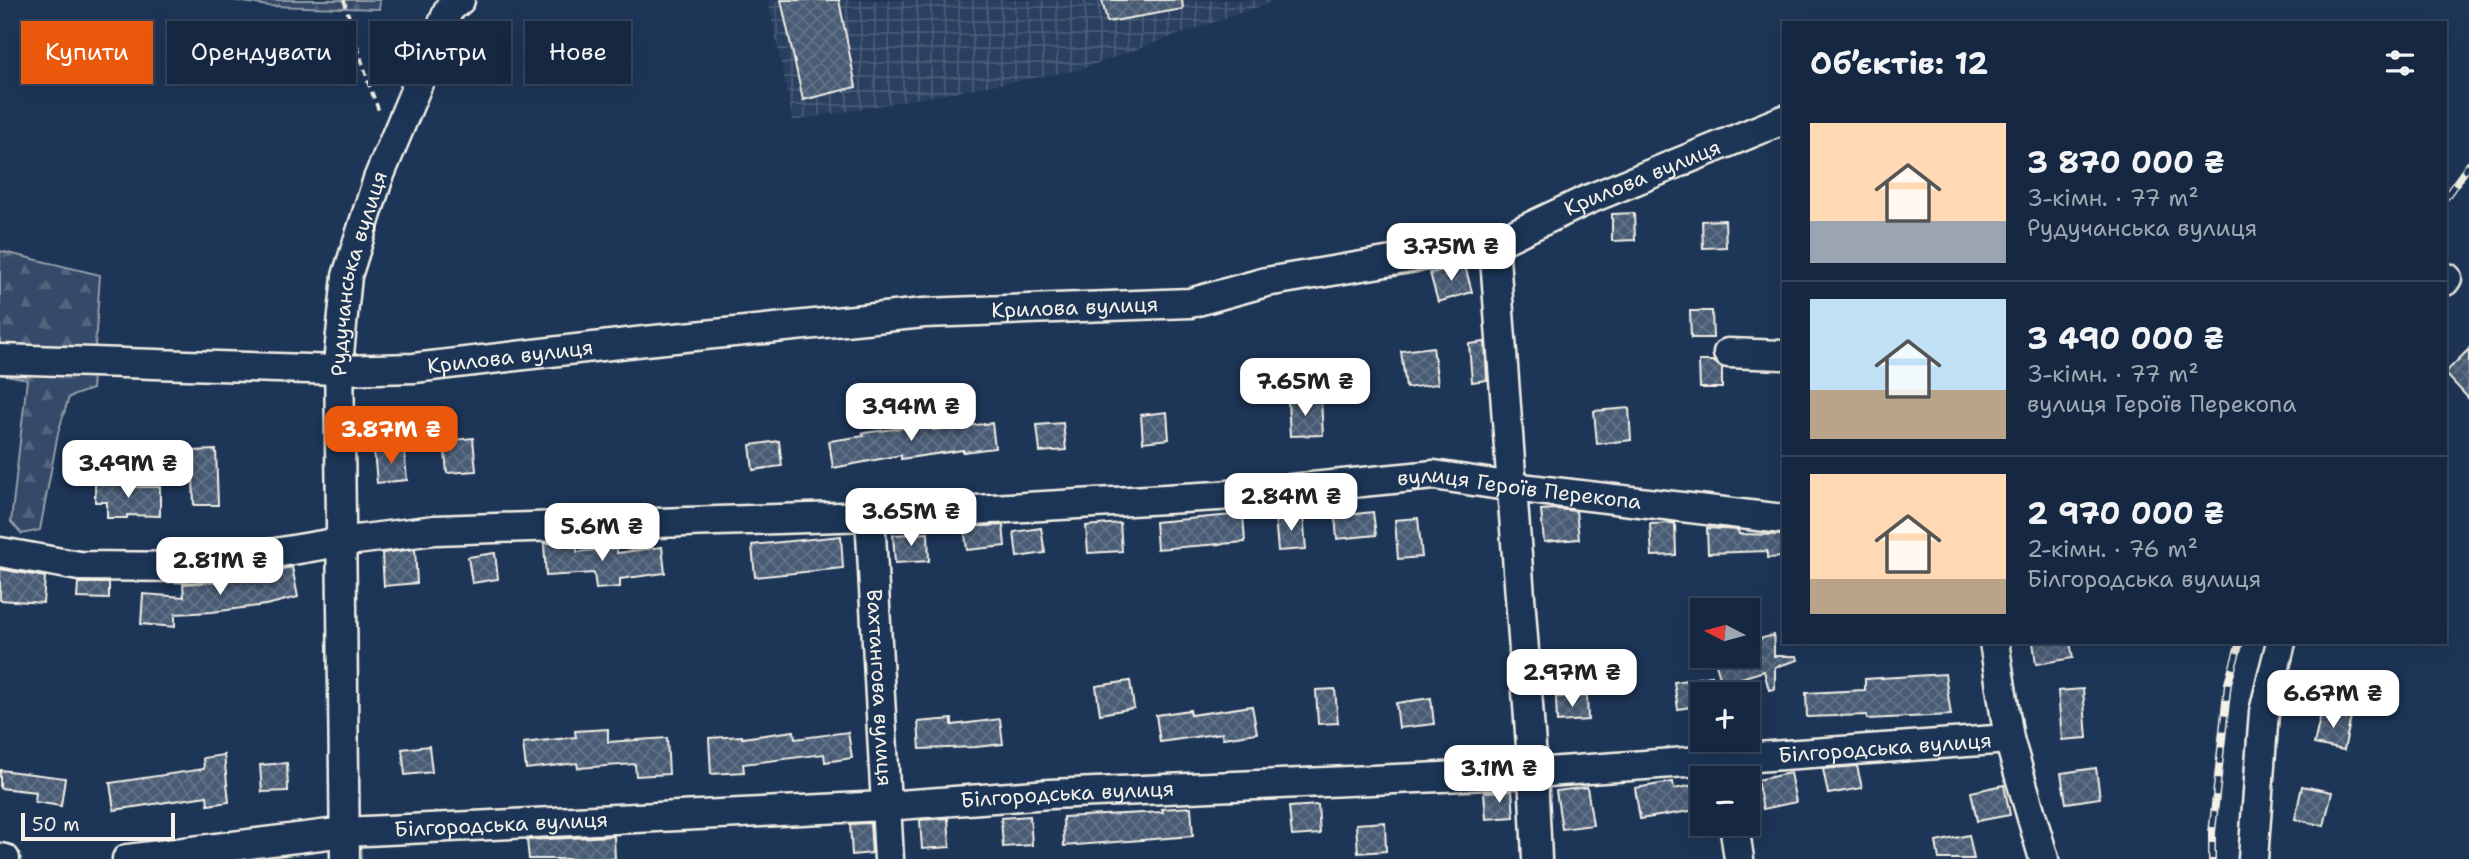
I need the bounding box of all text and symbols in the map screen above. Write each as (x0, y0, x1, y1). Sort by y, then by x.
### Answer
chip: Купити (21, 21, 153, 84)
chip: Орендувати (167, 21, 356, 84)
chip: Фільтри (370, 21, 511, 84)
chip: Нове (525, 21, 631, 84)
text: Об’єктів: 12 (1810, 43, 1988, 84)
icon: filters (2381, 44, 2419, 82)
street label: Крилова вулиця (1560, 133, 1725, 223)
text: 3 870 000 ₴ (2027, 142, 2225, 183)
icon: home (1866, 151, 1950, 235)
street label: Рудучанська вулиця (325, 166, 394, 376)
text: 3-кімн. · 77 m² (2027, 183, 2199, 213)
text: Рудучанська вулиця (2027, 213, 2257, 243)
pin: 3.75M ₴ (1386, 224, 1516, 283)
text: 3.75M ₴ (1403, 231, 1499, 261)
street label: Крилова вулиця (991, 290, 1159, 324)
text: 3 490 000 ₴ (2027, 318, 2224, 359)
icon: home (1866, 327, 1950, 411)
street label: Крилова вулиця (426, 333, 595, 380)
pin: 7.65M ₴ (1240, 358, 1370, 418)
text: 3-кімн. · 77 m² (2027, 359, 2199, 389)
text: 7.65M ₴ (1256, 366, 1354, 396)
pin: 3.94M ₴ (846, 384, 976, 443)
text: вулиця Героїв Перекопа (2027, 389, 2297, 419)
text: 3.94M ₴ (862, 391, 960, 421)
pin: 3.87M ₴ (326, 406, 456, 466)
text: 3.87M ₴ (341, 414, 441, 444)
pin: 3.49M ₴ (63, 440, 193, 500)
text: 3.49M ₴ (78, 448, 178, 478)
street label: вулиця Героїв Перекопа (1396, 461, 1643, 516)
pin: 2.84M ₴ (1226, 474, 1356, 533)
text: 2.84M ₴ (1240, 481, 1342, 511)
pin: 3.65M ₴ (846, 489, 976, 548)
text: 2 970 000 ₴ (2027, 493, 2225, 534)
text: 3.65M ₴ (861, 496, 961, 526)
icon: home (1866, 502, 1950, 586)
pin: 5.6M ₴ (545, 504, 659, 563)
text: 5.6M ₴ (561, 511, 643, 541)
text: 2-кімн. · 76 m² (2027, 534, 2198, 564)
pin: 2.81M ₴ (155, 538, 285, 597)
text: 2.81M ₴ (172, 545, 268, 575)
text: Білгородська вулиця (2027, 564, 2261, 594)
street label: Вахтангова вулиця (860, 588, 899, 787)
north arrow (1690, 598, 1760, 668)
map controls (1690, 598, 1760, 836)
pin: 2.97M ₴ (1507, 650, 1637, 709)
text: 2.97M ₴ (1523, 657, 1621, 687)
pin: 6.67M ₴ (2268, 670, 2398, 730)
text: 6.67M ₴ (2283, 678, 2383, 708)
button: + (1690, 682, 1760, 752)
street label: Білгородська вулиця (1777, 726, 1993, 769)
pin: 3.1M ₴ (1442, 746, 1556, 805)
text: 3.1M ₴ (1460, 753, 1538, 783)
button: − (1690, 766, 1760, 836)
street label: Білгородська вулиця (959, 775, 1175, 814)
street label: Білгородська вулиця (394, 805, 609, 844)
scale bar (21, 810, 175, 842)
text: 50 m (32, 812, 80, 837)

